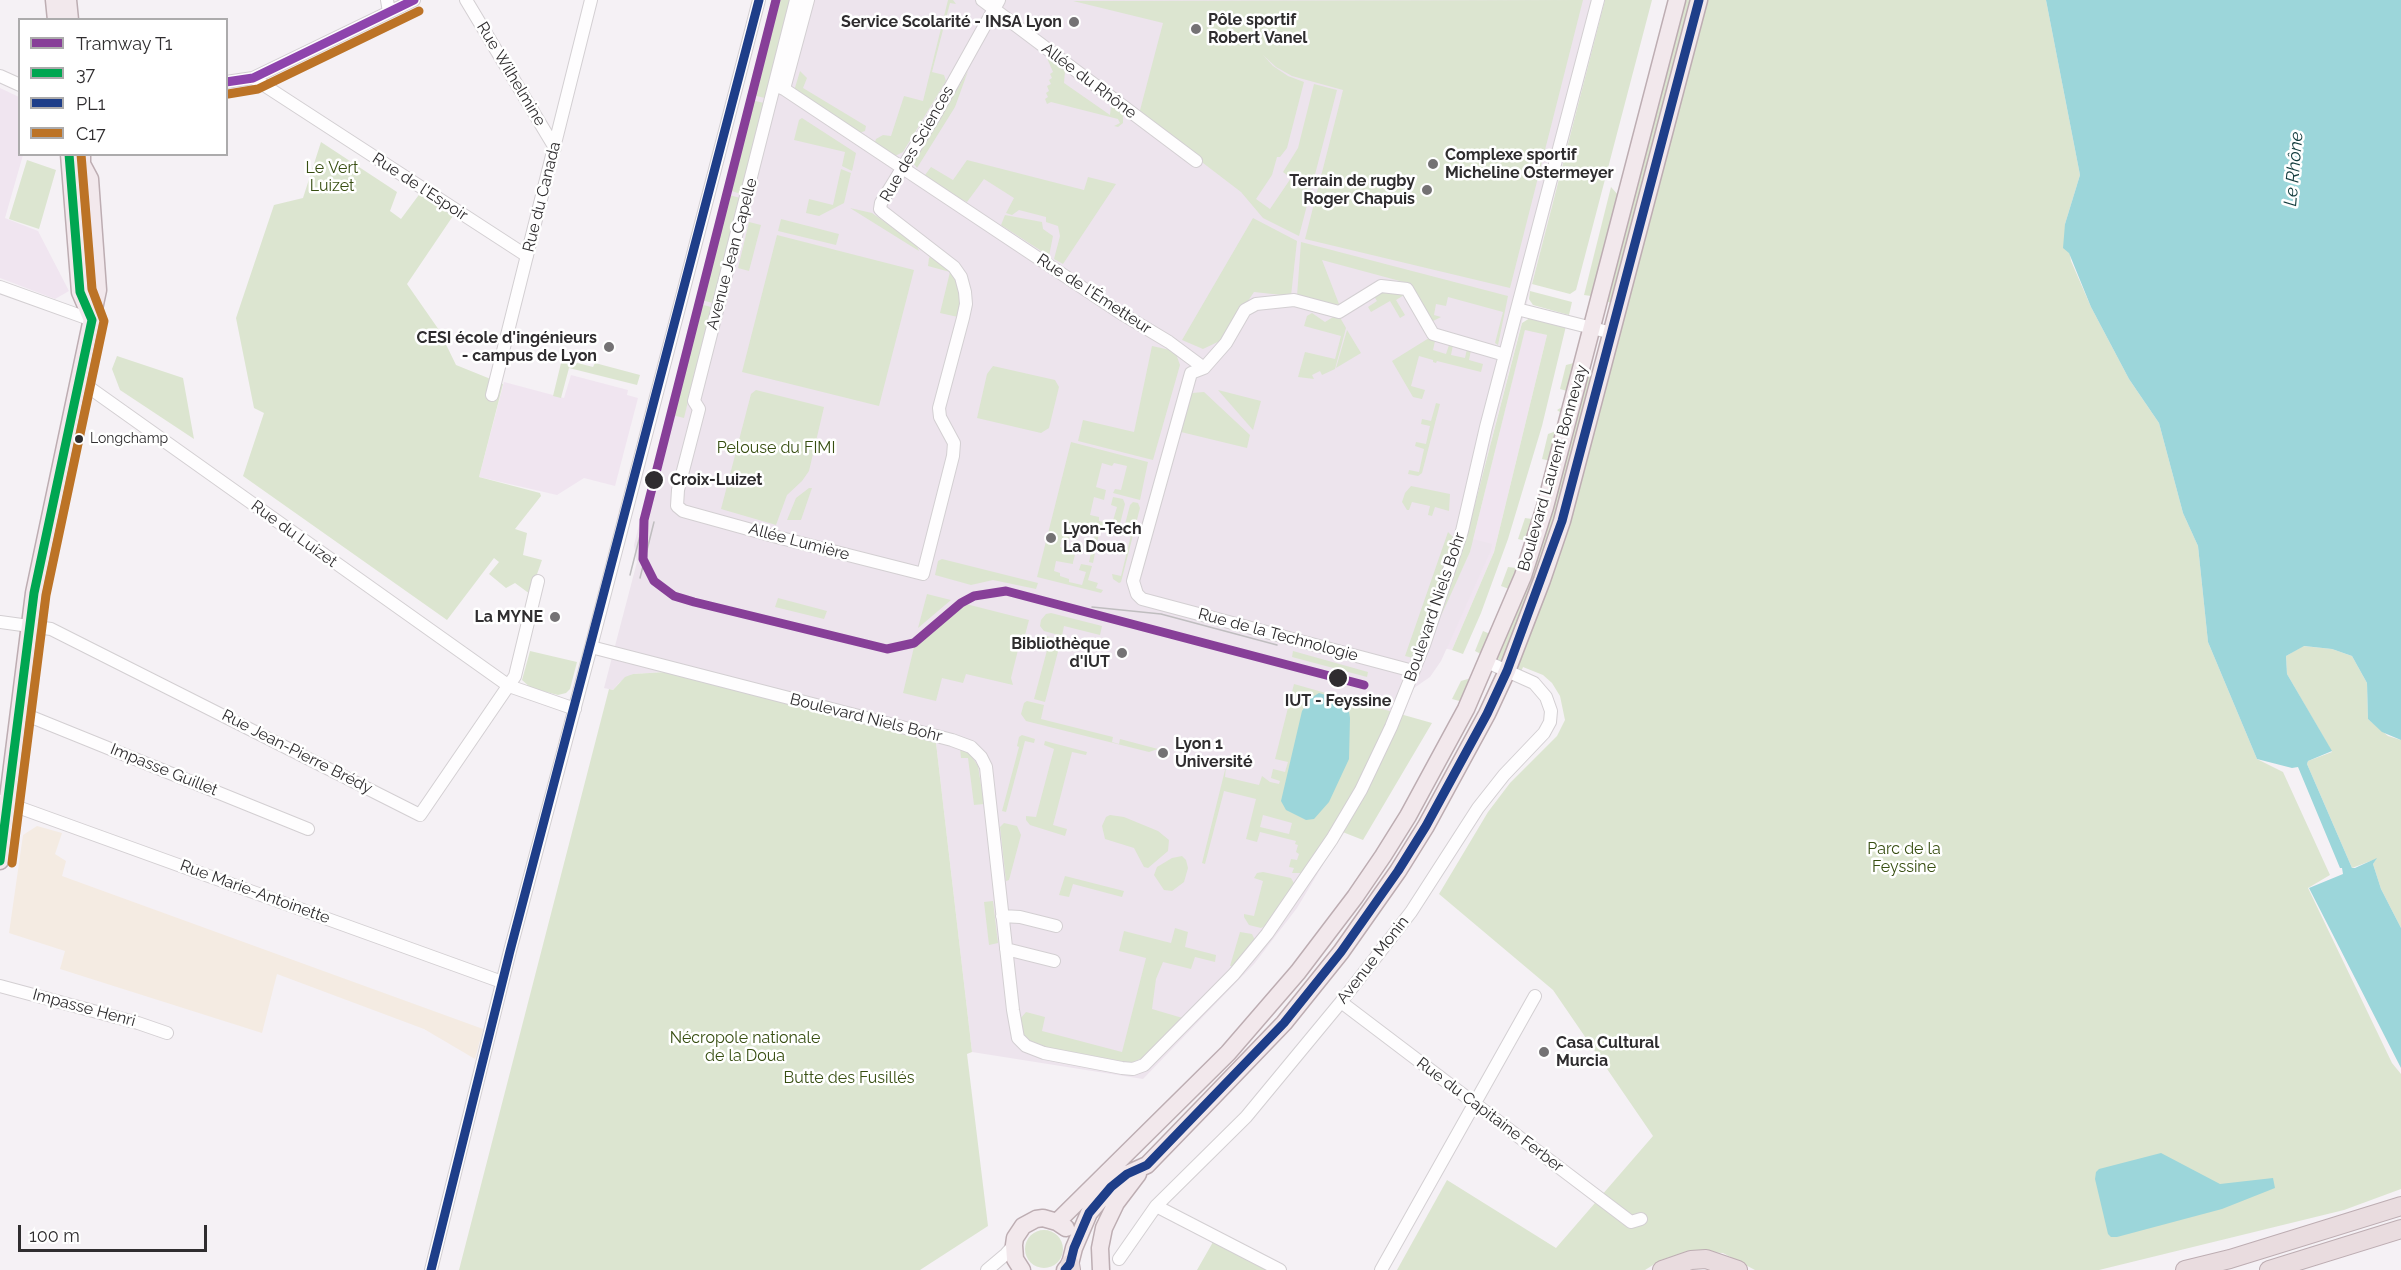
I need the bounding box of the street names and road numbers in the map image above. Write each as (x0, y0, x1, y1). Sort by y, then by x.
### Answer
street label: Rue Wilhelmine (472, 19, 550, 129)
street label: Allée du Rhône (1038, 39, 1140, 123)
street label: Rue des Sciences (876, 82, 958, 206)
street label: Rue du Canada (519, 140, 565, 254)
street label: Rue de l'Espoir (369, 149, 471, 225)
street label: Avenue Jean Capelle (702, 176, 762, 332)
street label: Rue de l'Émetteur (1033, 250, 1155, 338)
street label: Boulevard Laurent Bonnevay (1514, 362, 1592, 574)
street label: Rue du Luizet (247, 496, 341, 572)
street label: Allée Lumière (747, 519, 851, 565)
street label: Boulevard Niels Bohr (1401, 530, 1469, 684)
street label: Rue de la Technologie (1196, 604, 1360, 666)
street label: Boulevard Niels Bohr (788, 690, 944, 746)
street label: Rue Jean-Pierre Brédy (219, 706, 375, 798)
street label: Impasse Guillet (108, 740, 220, 800)
street label: Rue Marie-Antoinette (177, 856, 333, 928)
street label: Avenue Monin (1333, 912, 1413, 1008)
street label: Impasse Henri (30, 985, 138, 1031)
street label: Rue du Capitaine Ferber (1413, 1053, 1567, 1177)

